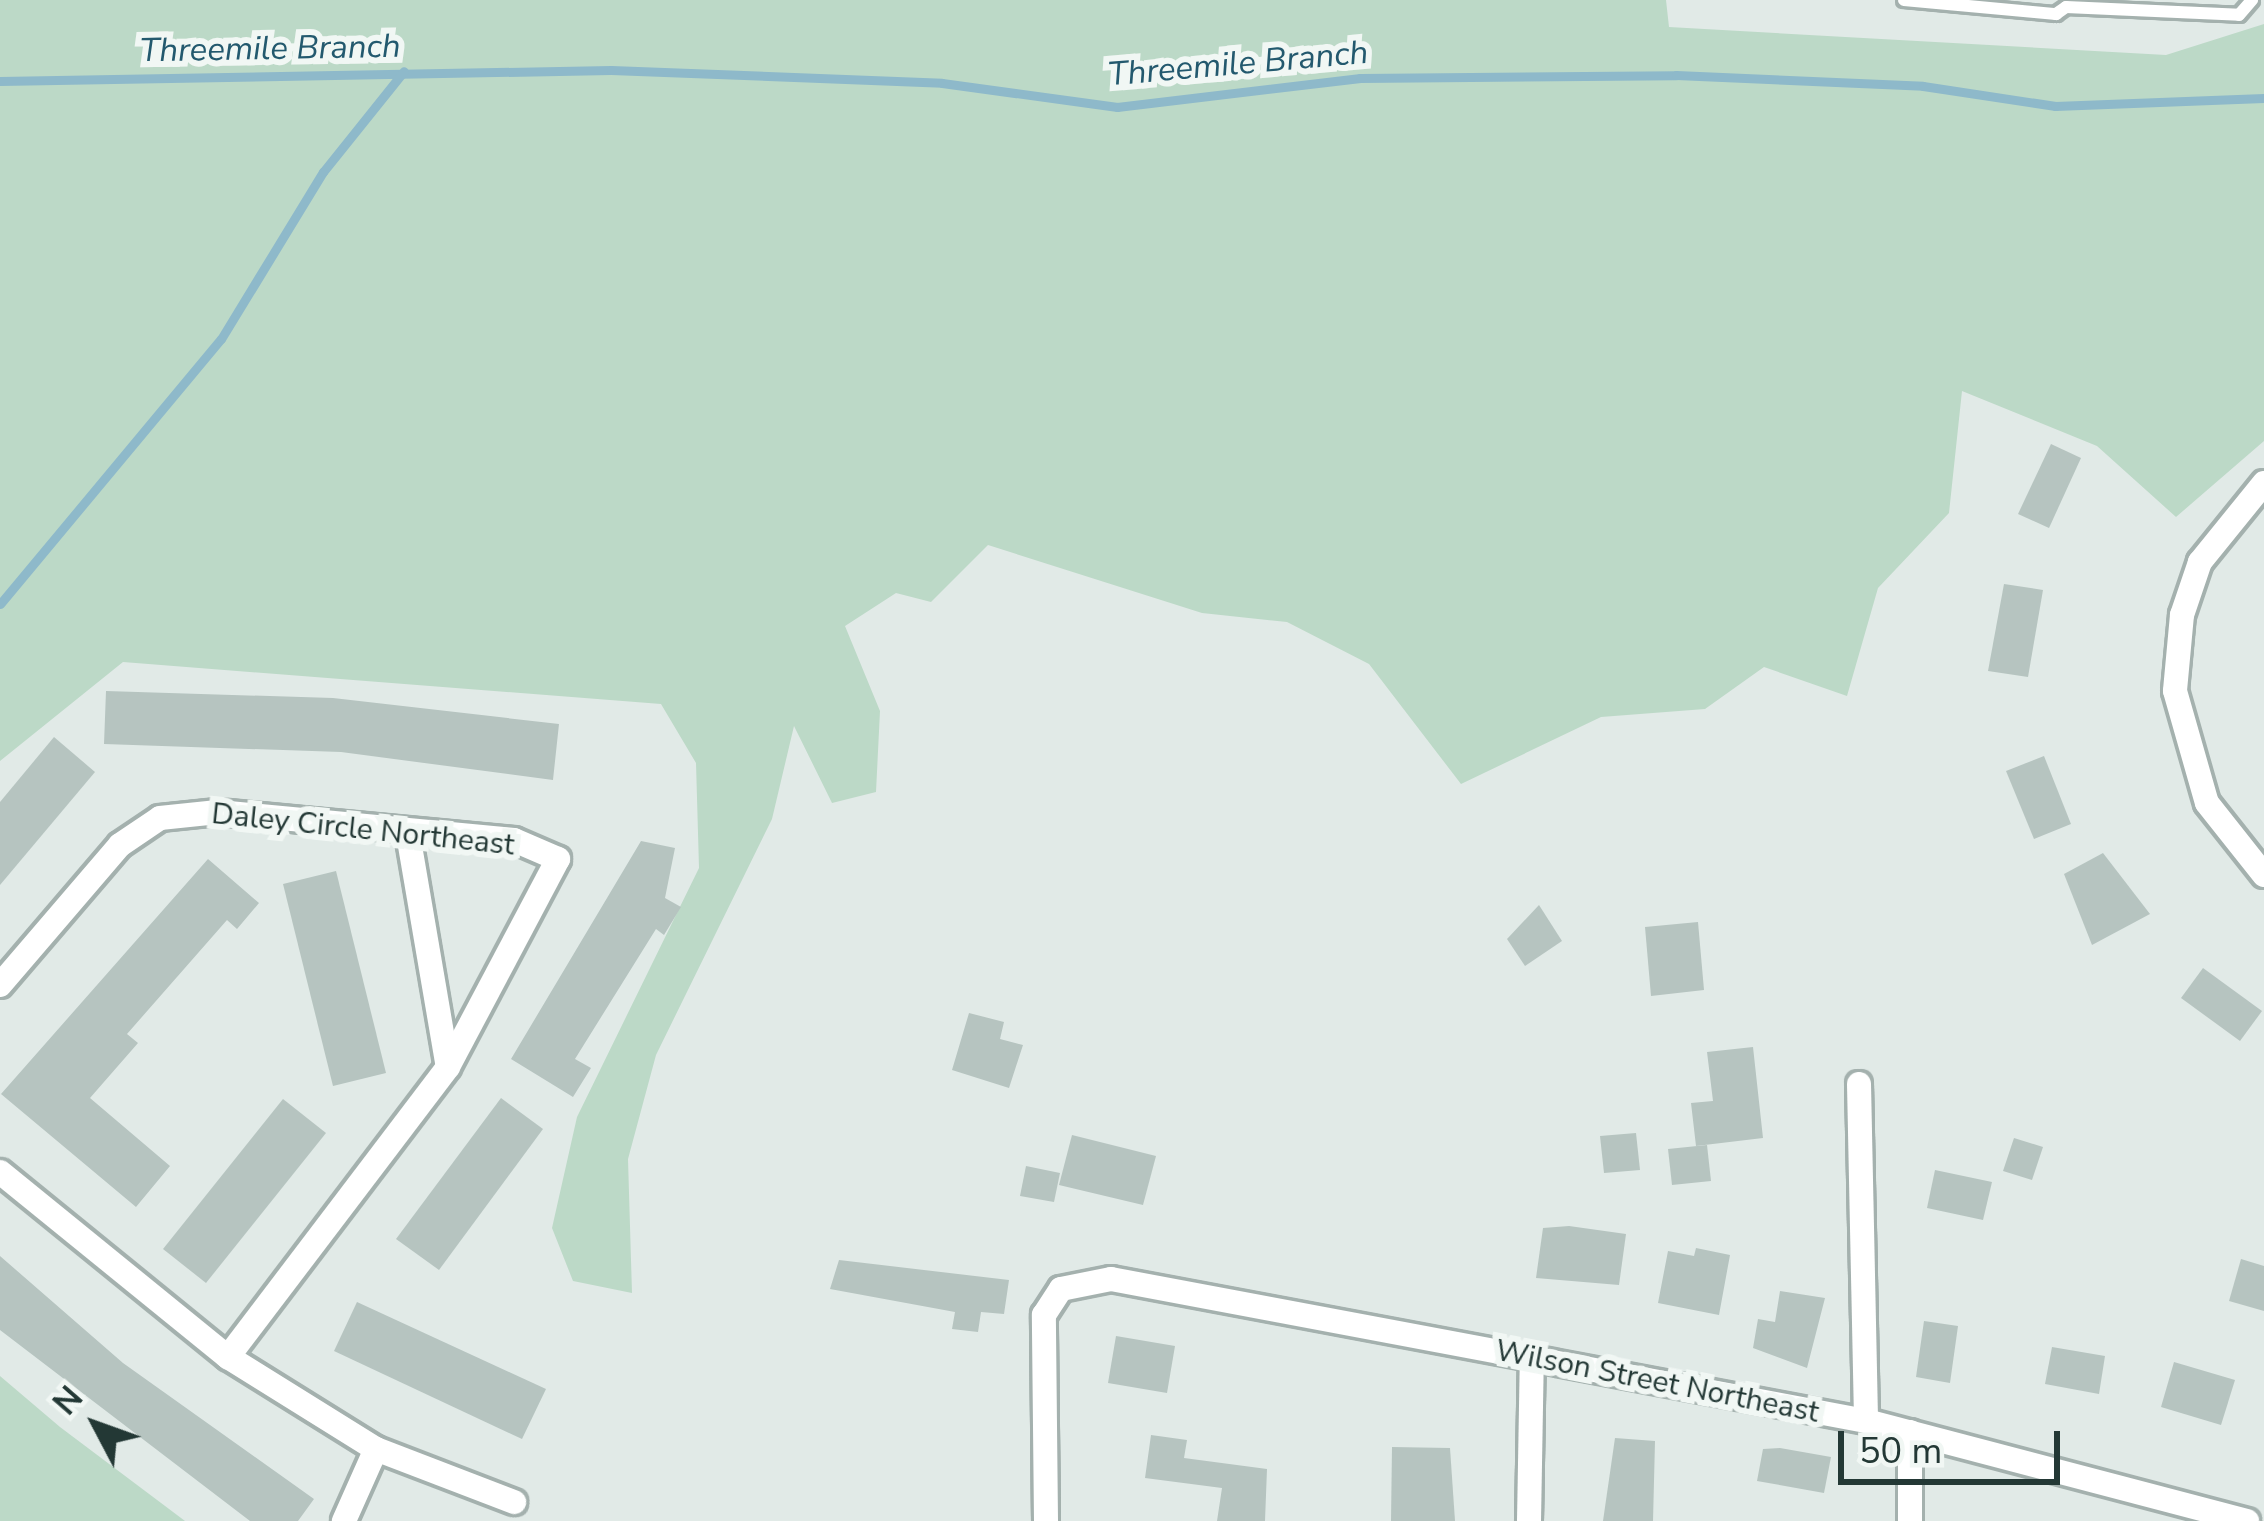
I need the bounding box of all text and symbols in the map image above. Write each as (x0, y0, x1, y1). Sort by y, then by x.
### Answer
water label: Threemile Branch (139, 27, 401, 71)
water label: Threemile Branch (1106, 33, 1370, 95)
street label: Daley Circle Northeast (210, 796, 516, 864)
street label: Wilson Street Northeast (1492, 1333, 1822, 1431)
north arrow (36, 1365, 156, 1485)
text: N (43, 1377, 94, 1425)
scale bar (1844, 1407, 2066, 1481)
text: 50 m (1859, 1427, 1942, 1476)

